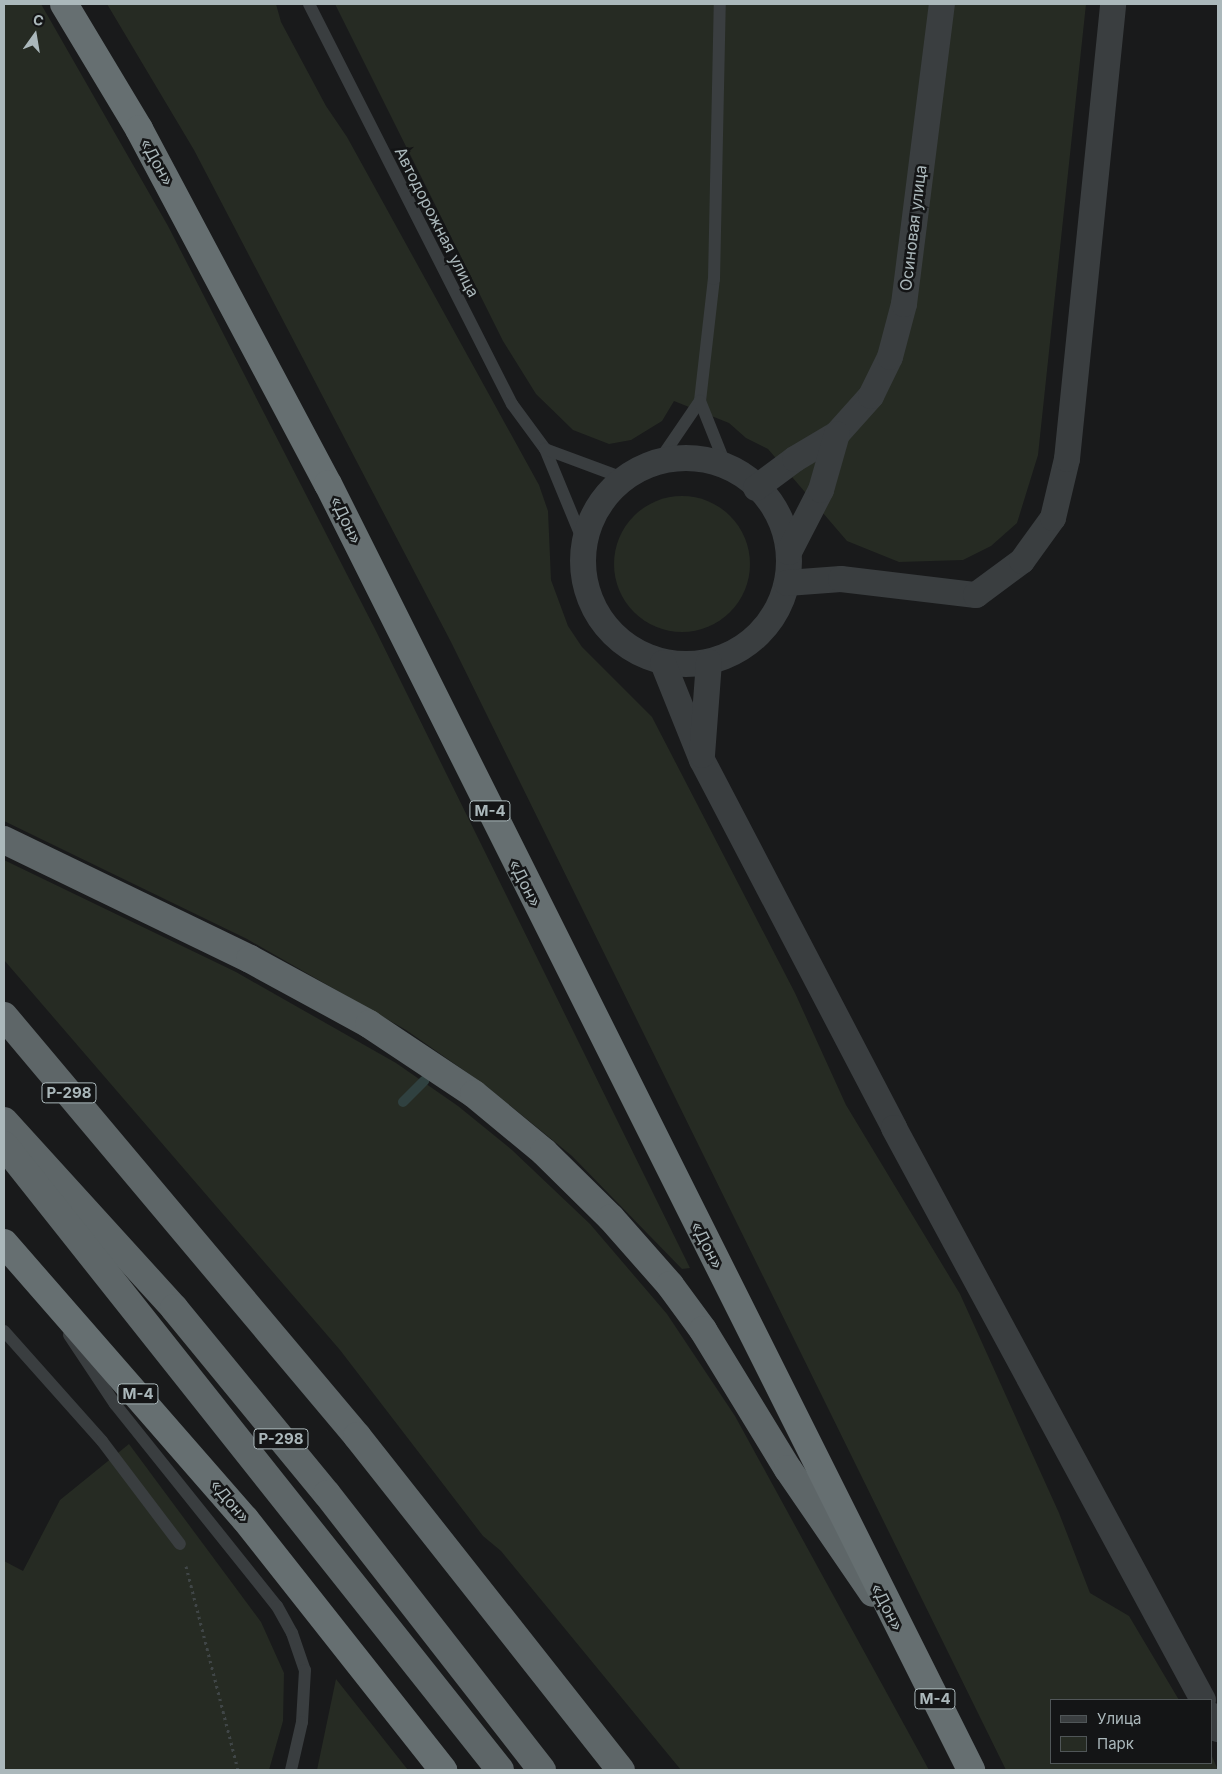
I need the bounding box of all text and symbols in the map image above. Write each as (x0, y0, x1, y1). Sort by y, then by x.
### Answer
north arrow (10, 10, 60, 60)
text: С (32, 10, 45, 29)
street label: «Дон» (136, 135, 178, 189)
street label: Автодорожная улица (391, 144, 483, 300)
street label: Осиновая улица (896, 164, 930, 292)
street label: «Дон» (326, 493, 366, 547)
road number: М-4 (469, 798, 511, 824)
street label: «Дон» (505, 856, 545, 910)
road number: Р-298 (40, 1080, 98, 1106)
street label: «Дон» (687, 1218, 727, 1272)
road number: М-4 (117, 1382, 159, 1406)
road number: Р-298 (252, 1426, 310, 1452)
street label: «Дон» (206, 1475, 254, 1527)
street label: «Дон» (867, 1580, 907, 1634)
road number: М-4 (914, 1686, 956, 1712)
legend (1050, 1699, 1212, 1764)
text: Улица (1097, 1709, 1141, 1728)
text: Парк (1097, 1734, 1134, 1753)

